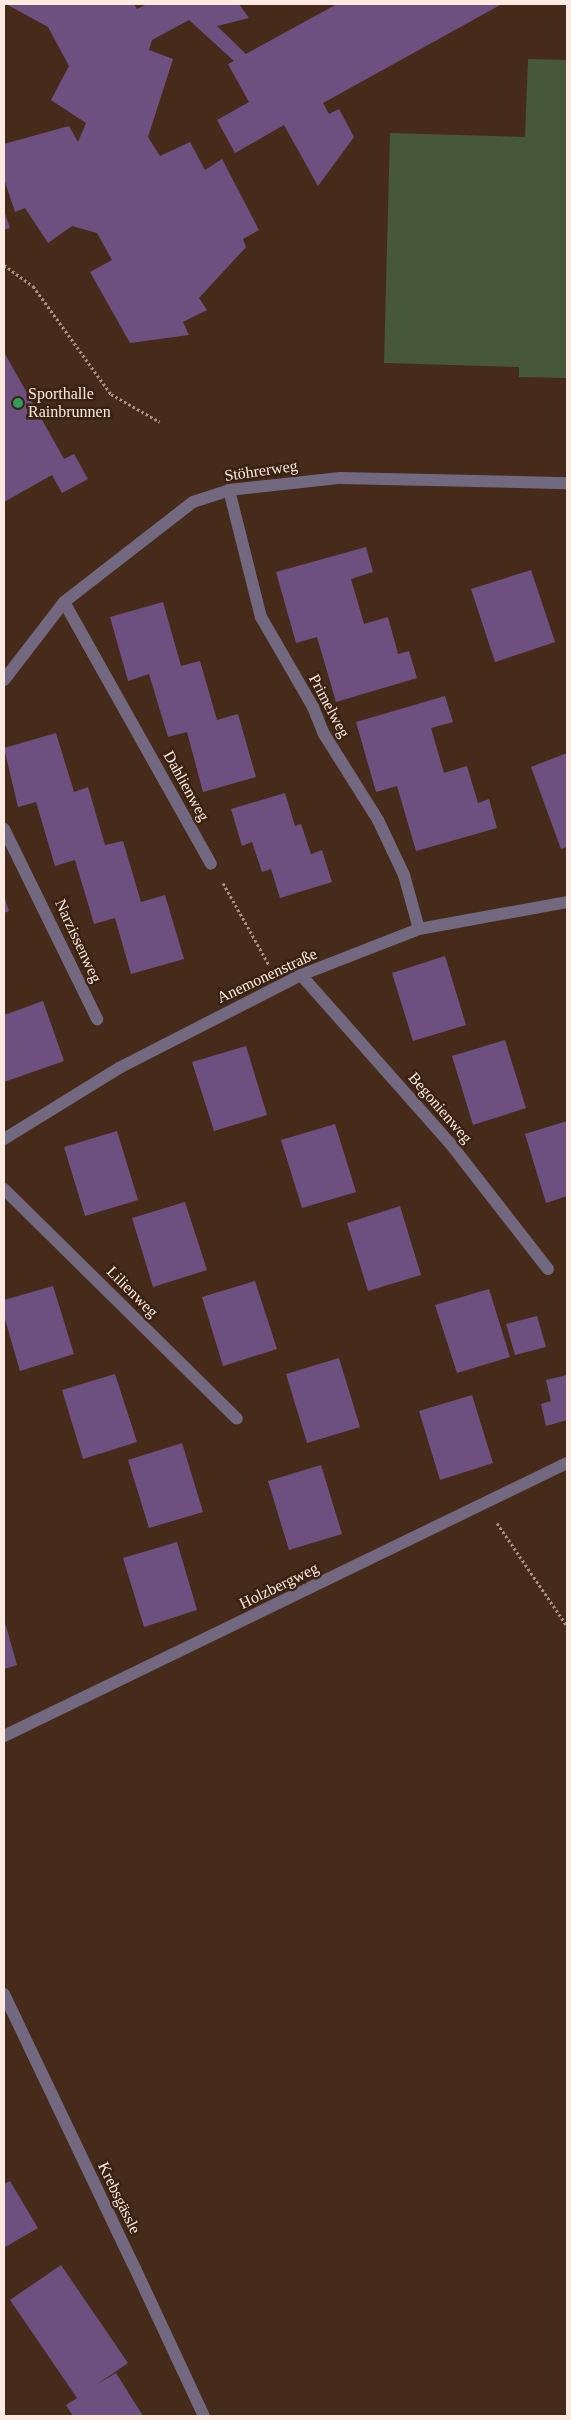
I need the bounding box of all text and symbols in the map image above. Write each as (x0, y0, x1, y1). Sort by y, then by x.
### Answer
place label: Sporthalle Rainbrunnen (28, 384, 111, 422)
marker: Sporthalle Rainbrunnen (12, 397, 24, 409)
street label: Stöhrerweg (223, 456, 299, 486)
street label: Primelweg (304, 671, 354, 741)
street label: Dahlienweg (159, 748, 213, 824)
street label: Narzissenweg (50, 896, 106, 986)
street label: Anemonenstraße (214, 944, 320, 1008)
street label: Begonienweg (404, 1069, 476, 1147)
street label: Lilienweg (102, 1262, 162, 1322)
street label: Holzbergweg (236, 1559, 322, 1613)
street label: Krebsgässle (93, 2159, 145, 2237)

